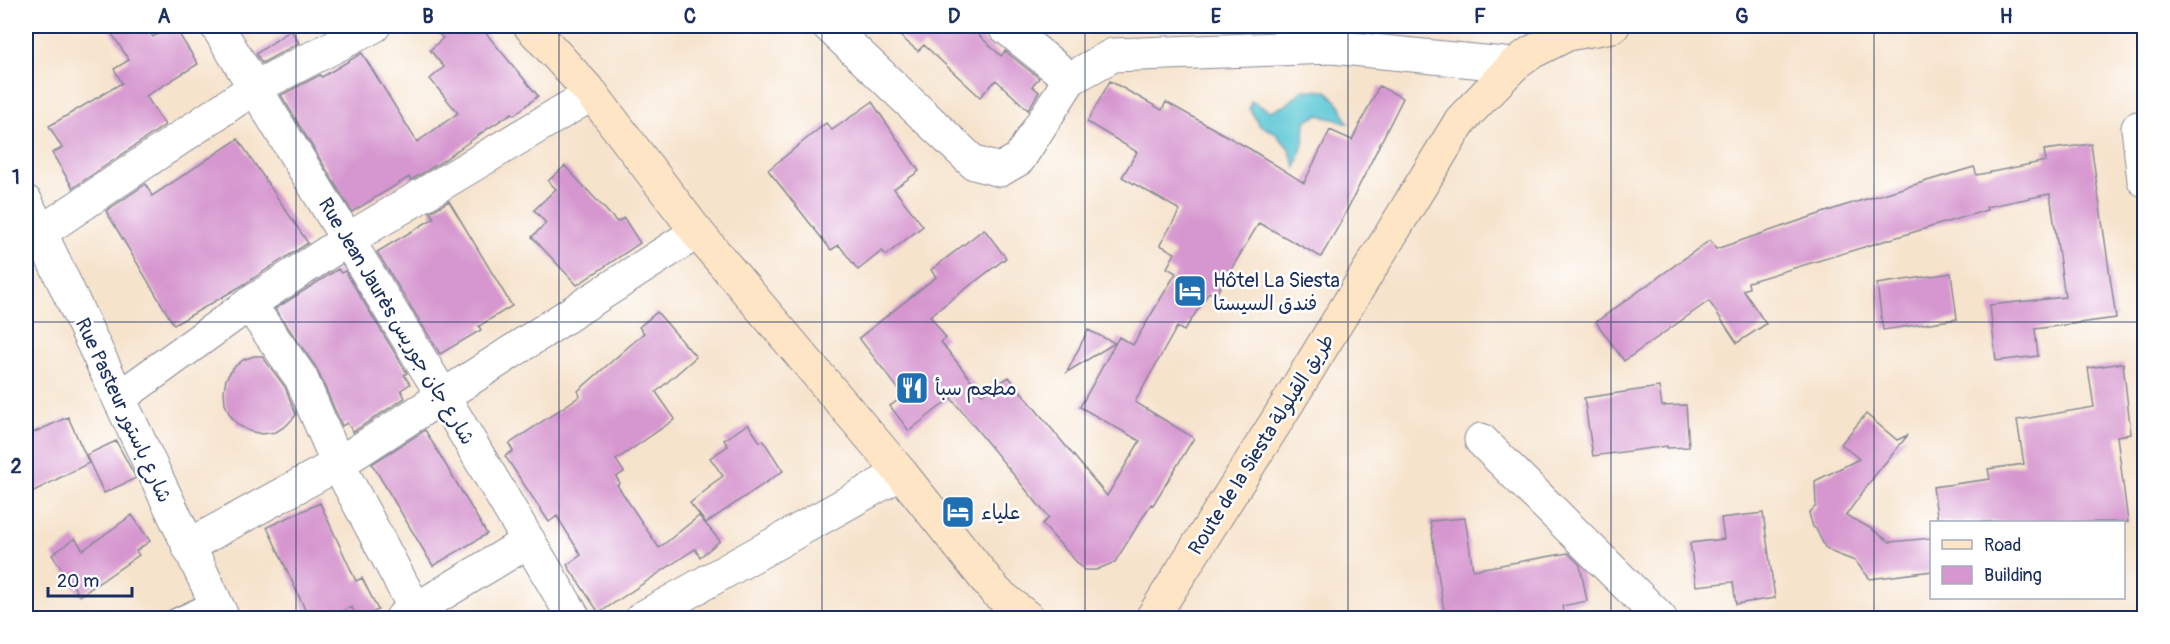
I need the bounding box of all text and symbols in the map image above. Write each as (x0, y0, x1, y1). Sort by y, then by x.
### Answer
text: A (158, 4, 171, 29)
text: B (422, 4, 434, 29)
text: C (684, 4, 696, 29)
text: D (948, 4, 961, 29)
text: E (1211, 4, 1222, 29)
text: F (1474, 4, 1486, 29)
text: G (1735, 4, 1749, 29)
text: H (2000, 4, 2013, 29)
text: 1 (12, 165, 20, 190)
street label: Rue Jean Jaurès شارع جان جوريس (312, 193, 480, 450)
place label: Hôtel La Siesta فندق السيستا (1213, 268, 1340, 316)
hotel icon: Hôtel La Siesta فندق السيستا (1172, 273, 1208, 309)
street label: Rue Pasteur شارع باستور (69, 314, 177, 507)
street label: Route de la Siesta طريق القيلولة (1183, 329, 1341, 560)
restaurant icon: مطعم سبأ (894, 370, 930, 406)
place label: مطعم سبأ (935, 376, 1017, 403)
text: 2 (10, 454, 22, 479)
hotel icon: علياء (940, 494, 976, 530)
place label: علياء (981, 500, 1020, 525)
legend (1930, 521, 2125, 599)
text: Road (1984, 534, 2021, 557)
scale bar (48, 560, 132, 598)
text: Building (1984, 564, 2042, 587)
text: 20 m (57, 570, 99, 593)

